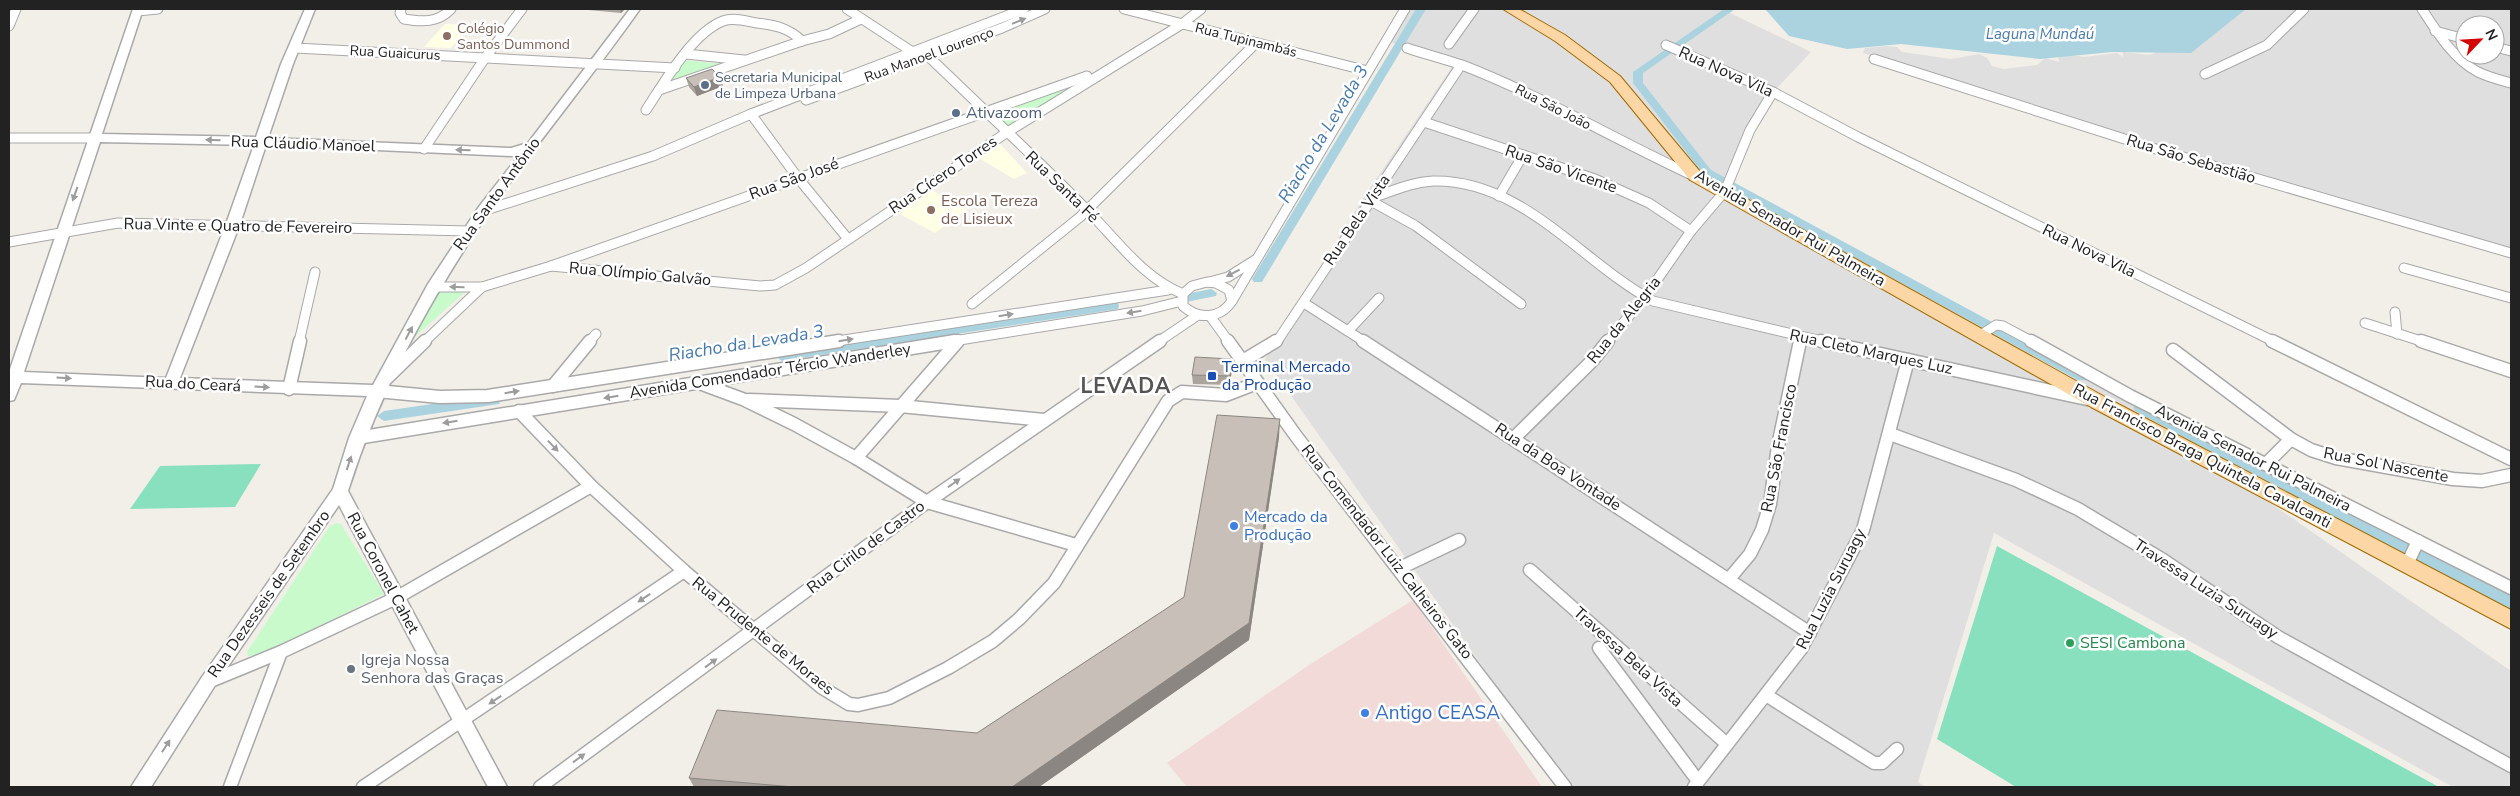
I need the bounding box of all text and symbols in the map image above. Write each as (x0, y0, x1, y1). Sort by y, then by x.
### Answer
north arrow (2455, 15, 2505, 65)
one-way arrow (1012, 17, 1027, 25)
street label: Rua Tupinambás (1193, 18, 1299, 62)
place label: Colégio Santos Dummond (457, 19, 570, 54)
street label: Rua Manoel Lourenço (862, 23, 996, 87)
water label: Laguna Mundaú (1986, 24, 2094, 44)
text: N (2481, 26, 2502, 43)
marker: Colégio Santos Dummond (441, 30, 453, 42)
street label: Rua Guaicurus (349, 41, 441, 65)
street label: Rua Nova Vila (1675, 41, 1777, 103)
water label: Riacho da Levada 3 (1272, 61, 1374, 207)
place label: Secretaria Municipal de Limpeza Urbana (715, 68, 843, 103)
marker: Secretaria Municipal de Limpeza Urbana (699, 79, 711, 91)
street label: Rua São João (1512, 80, 1595, 134)
place label: Ativazoom (966, 102, 1042, 124)
marker: Ativazoom (950, 107, 962, 119)
street label: Rua São Sebastião (2124, 129, 2258, 189)
street label: Rua Cláudio Manoel (230, 130, 376, 158)
street label: Rua Cícero Torres (885, 131, 1001, 219)
street label: Rua Santo Antônio (448, 133, 546, 255)
one-way arrow (205, 136, 221, 144)
street label: Rua São Vicente (1502, 140, 1620, 198)
one-way arrow (455, 146, 471, 154)
street label: Rua Santa Fé (1020, 146, 1104, 228)
street label: Rua São José (746, 153, 842, 205)
street label: Avenida Senador Rui Palmeira (1690, 164, 1890, 292)
street label: Rua Bela Vista (1318, 170, 1396, 270)
one-way arrow (71, 186, 79, 201)
place label: Escola Tereza de Lisieux (941, 190, 1038, 230)
marker: Escola Tereza de Lisieux (925, 204, 937, 216)
street label: Rua Vinte e Quatro de Fevereiro (123, 213, 353, 239)
street label: Rua Nova Vila (2039, 219, 2139, 283)
street label: Rua Olímpio Galvão (568, 257, 712, 291)
one-way arrow (1226, 269, 1240, 277)
street label: Rua da Alegria (1582, 272, 1666, 368)
one-way arrow (449, 283, 465, 291)
one-way arrow (1126, 309, 1142, 317)
one-way arrow (999, 311, 1015, 319)
water label: Riacho da Levada 3 (667, 319, 825, 367)
street label: Rua Cleto Marques Luz (1787, 324, 1955, 380)
one-way arrow (405, 325, 413, 340)
one-way arrow (838, 336, 854, 344)
street label: Avenida Comendador Tércio Wanderley (628, 338, 913, 404)
place label: Terminal Mercado da Produção (1222, 356, 1350, 396)
marker: Terminal Mercado da Produção (1206, 370, 1218, 382)
street label: Rua do Ceará (145, 371, 241, 397)
district label: LEVADA (1081, 372, 1171, 400)
one-way arrow (57, 375, 73, 383)
street label: Rua Francisco Braga Quintela Cavalcanti (2069, 378, 2335, 534)
street label: Rua São Francisco (1756, 382, 1802, 514)
one-way arrow (254, 384, 270, 392)
one-way arrow (505, 388, 521, 396)
one-way arrow (603, 393, 619, 401)
street label: Avenida Senador Rui Palmeira (2151, 399, 2355, 517)
street label: Rua da Boa Vontade (1491, 418, 1625, 516)
one-way arrow (442, 419, 458, 427)
one-way arrow (547, 440, 559, 452)
street label: Rua Comendador Luiz Calheiros Gato (1296, 440, 1478, 664)
street label: Rua Sol Nascente (2322, 442, 2450, 488)
one-way arrow (345, 456, 353, 471)
one-way arrow (947, 478, 961, 488)
street label: Rua Cirilo de Castro (802, 495, 930, 599)
street label: Rua Dezesseis de Setembro (203, 506, 335, 682)
place label: Mercado da Produção (1244, 506, 1328, 546)
street label: Rua Coronel Cahet (342, 508, 424, 638)
marker: Mercado da Produção (1228, 520, 1240, 532)
street label: Rua Luzia Suruagy (1791, 524, 1871, 653)
street label: Travessa Luzia Suruagy (2130, 534, 2283, 644)
street label: Rua Prudente de Moraes (687, 572, 839, 700)
one-way arrow (637, 593, 650, 603)
street label: Travessa Bela Vista (1569, 602, 1687, 712)
place label: SESI Cambona (2080, 632, 2186, 654)
marker: SESI Cambona (2064, 637, 2076, 649)
place label: Igreja Nossa Senhora das Graças (361, 649, 504, 689)
one-way arrow (704, 657, 717, 668)
marker: Igreja Nossa Senhora das Graças (345, 663, 357, 675)
one-way arrow (488, 695, 501, 705)
place label: Antigo CEASA (1375, 700, 1500, 726)
marker: Antigo CEASA (1359, 707, 1371, 719)
one-way arrow (162, 740, 171, 753)
one-way arrow (573, 754, 586, 764)

